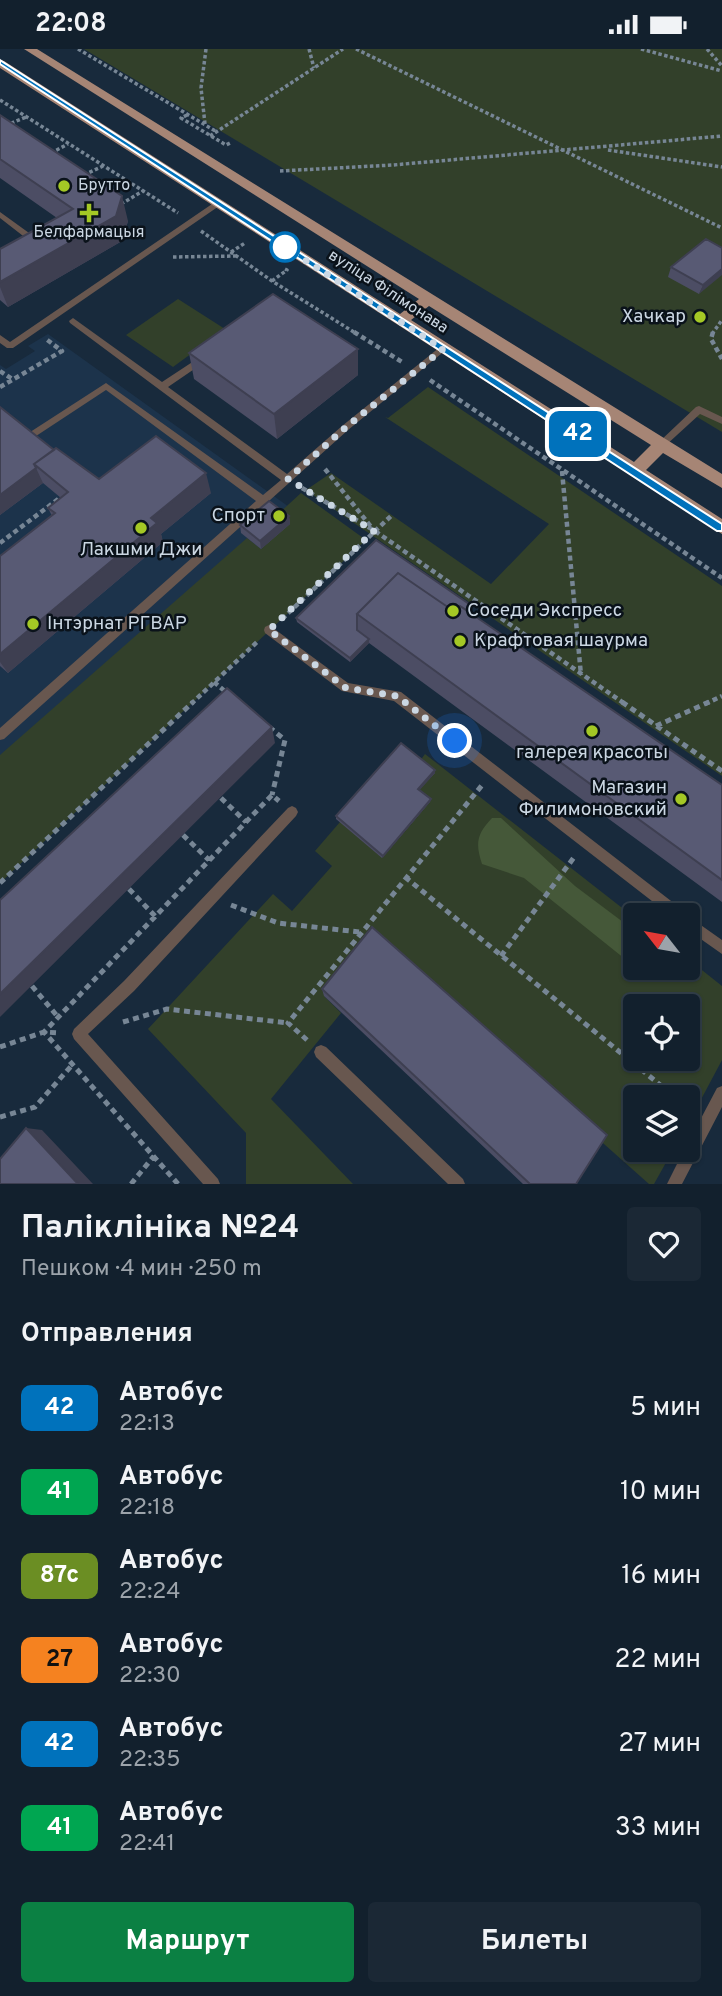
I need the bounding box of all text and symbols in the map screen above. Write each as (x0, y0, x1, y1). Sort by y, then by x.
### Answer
text: 22:08 (35, 8, 107, 41)
place label: Брутто (78, 176, 130, 196)
marker: Брутто (56, 178, 72, 194)
marker: Белфармацыя (81, 205, 97, 221)
place label: Белфармацыя (34, 223, 144, 243)
unlabelled marker (270, 232, 300, 262)
street label: вуліца Філімонава (324, 246, 452, 338)
place label: Хачкар (622, 305, 686, 329)
marker: Хачкар (692, 309, 708, 325)
line badge: 42 (546, 411, 610, 457)
text: 42 (563, 419, 593, 449)
place label: Спорт (211, 504, 265, 528)
marker: Спорт (271, 508, 287, 524)
marker: Лакшми Джи (133, 520, 149, 536)
place label: Лакшми Джи (79, 538, 203, 562)
place label: Соседи Экспресс (467, 599, 622, 623)
marker: Соседи Экспресс (445, 603, 461, 619)
place label: Інтэрнат РГВАР (47, 612, 187, 636)
marker: Інтэрнат РГВАР (25, 616, 41, 632)
place label: Крафтовая шаурма (474, 629, 648, 653)
marker: Крафтовая шаурма (452, 633, 468, 649)
your location (437, 723, 472, 758)
marker: галерея красоты (584, 723, 600, 739)
place label: галерея красоты (516, 741, 668, 765)
place label: Магазин Филимоновский (519, 776, 667, 822)
marker: Магазин Филимоновский (673, 791, 689, 807)
north arrow (623, 903, 700, 980)
map controls (623, 903, 700, 1162)
button: locate (623, 994, 700, 1071)
button: layers (623, 1085, 700, 1162)
button: heart (627, 1207, 701, 1281)
text: Паліклініка №24 (21, 1208, 299, 1250)
text: Пешком · 4 мин · 250 m (21, 1255, 262, 1284)
text: Отправления (21, 1318, 193, 1351)
text: Автобус (119, 1377, 224, 1410)
text: 5 мин (630, 1392, 701, 1425)
text: 42 (44, 1393, 75, 1423)
text: 22:13 (119, 1410, 175, 1439)
text: Автобус (119, 1461, 224, 1494)
text: 10 мин (620, 1476, 701, 1509)
text: 41 (47, 1477, 72, 1507)
text: 22:18 (119, 1494, 175, 1523)
text: Автобус (119, 1545, 224, 1578)
text: 16 мин (621, 1560, 701, 1593)
text: 87с (40, 1561, 79, 1591)
text: 22:24 (119, 1578, 180, 1607)
text: Автобус (119, 1629, 224, 1662)
text: 22 мин (615, 1644, 701, 1677)
text: 27 (46, 1645, 73, 1675)
text: 22:30 (119, 1662, 181, 1691)
text: Автобус (119, 1713, 224, 1746)
text: 27 мин (618, 1728, 701, 1761)
text: 42 (44, 1729, 75, 1759)
text: 22:35 (119, 1746, 180, 1775)
text: Автобус (119, 1797, 224, 1830)
text: 33 мин (615, 1812, 701, 1845)
text: 41 (47, 1813, 72, 1843)
text: 22:41 (119, 1830, 175, 1859)
button: Маршрут (21, 1902, 354, 1982)
button: Билеты (368, 1902, 701, 1982)

